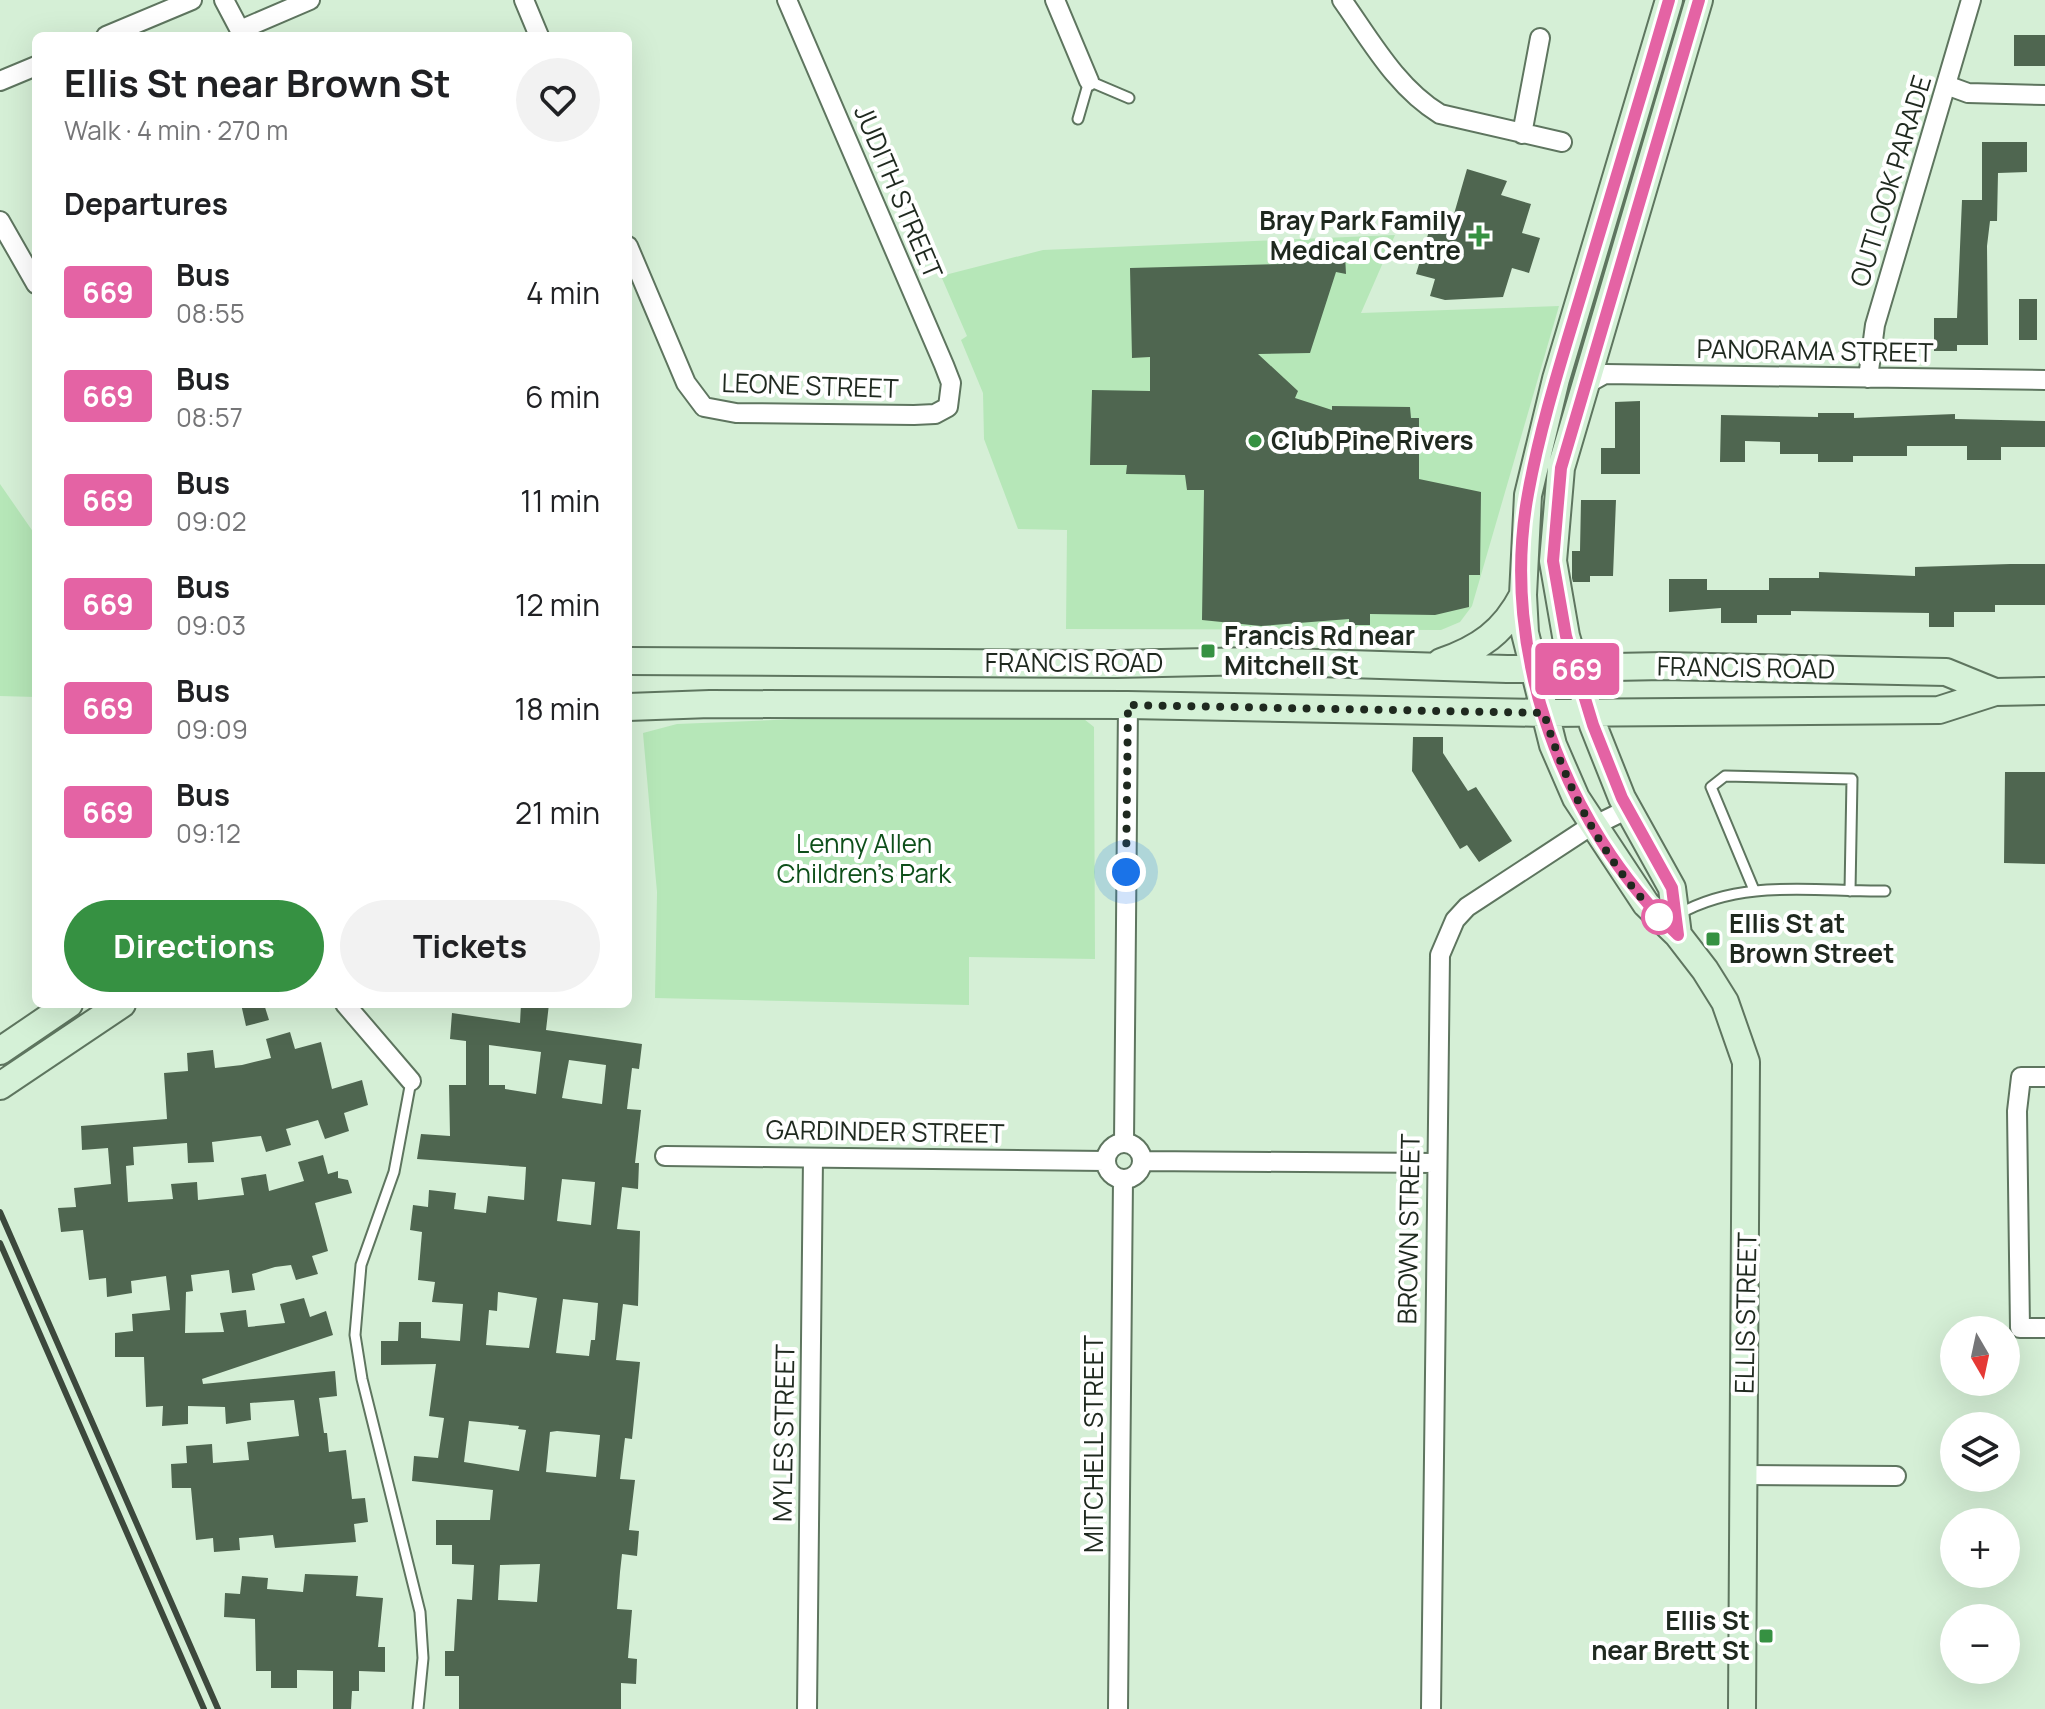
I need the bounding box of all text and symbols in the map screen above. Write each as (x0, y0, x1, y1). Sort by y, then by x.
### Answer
text: Ellis St near Brown St (64, 56, 451, 108)
button: heart (516, 58, 600, 142)
street label: OUTLOOK PARADE (1841, 71, 1939, 291)
street label: JUDITH STREET (846, 99, 952, 284)
text: Walk · 4 min · 270 m (64, 112, 288, 148)
text: Departures (64, 183, 228, 224)
place label: Bray Park Family Medical Centre (1259, 202, 1461, 268)
marker: Bray Park Family Medical Centre (1468, 225, 1490, 247)
text: Bus (176, 254, 230, 295)
text: 4 min (526, 272, 600, 313)
text: 669 (82, 273, 134, 311)
text: 08:55 (176, 295, 245, 331)
street label: PANORAMA STREET (1696, 330, 1934, 370)
text: Bus (176, 358, 230, 399)
street label: LEONE STREET (721, 364, 900, 406)
text: 6 min (525, 376, 600, 417)
text: 669 (82, 377, 134, 415)
text: 08:57 (176, 399, 243, 435)
place label: Club Pine Rivers (1271, 422, 1474, 458)
marker: Club Pine Rivers (1246, 432, 1264, 450)
text: Bus (176, 462, 230, 503)
text: 11 min (520, 480, 600, 521)
text: 669 (82, 481, 134, 519)
text: 09:02 (176, 503, 246, 539)
text: Bus (176, 566, 230, 607)
text: 12 min (515, 584, 600, 625)
text: 669 (82, 585, 134, 623)
text: 09:03 (176, 607, 246, 643)
place label: Francis Rd near Mitchell St (1224, 617, 1415, 683)
marker: Francis Rd near Mitchell St (1199, 642, 1217, 660)
line badge: 669 (1531, 643, 1623, 695)
street label: FRANCIS ROAD (985, 644, 1163, 680)
street label: FRANCIS ROAD (1657, 647, 1835, 687)
text: 669 (1551, 650, 1603, 688)
text: Bus (176, 670, 230, 711)
text: 18 min (515, 688, 600, 729)
text: 669 (82, 689, 134, 727)
text: 09:09 (176, 711, 248, 747)
text: Bus (176, 774, 230, 815)
text: 21 min (515, 792, 600, 833)
text: 669 (82, 793, 134, 831)
text: 09:12 (176, 815, 241, 851)
park label: Lenny Allen Children's Park (777, 825, 952, 891)
your location (1106, 852, 1146, 892)
button: Directions (64, 900, 324, 992)
button: Tickets (340, 900, 600, 992)
unlabelled marker (1642, 900, 1676, 934)
place label: Ellis St at Brown Street (1729, 905, 1894, 971)
marker: Ellis St at Brown Street (1704, 930, 1722, 948)
street label: GARDINDER STREET (765, 1111, 1005, 1151)
street label: BROWN STREET (1388, 1133, 1428, 1325)
street label: ELLIS STREET (1726, 1231, 1764, 1394)
north arrow (1940, 1316, 2020, 1396)
map controls (1940, 1316, 2020, 1684)
street label: MITCHELL STREET (1075, 1334, 1111, 1553)
street label: MYLES STREET (763, 1343, 803, 1522)
button: layers (1940, 1412, 2020, 1492)
button: + (1940, 1508, 2020, 1588)
place label: Ellis St near Brett St (1591, 1602, 1750, 1668)
button: − (1940, 1604, 2020, 1684)
marker: Ellis St near Brett St (1757, 1627, 1775, 1645)

